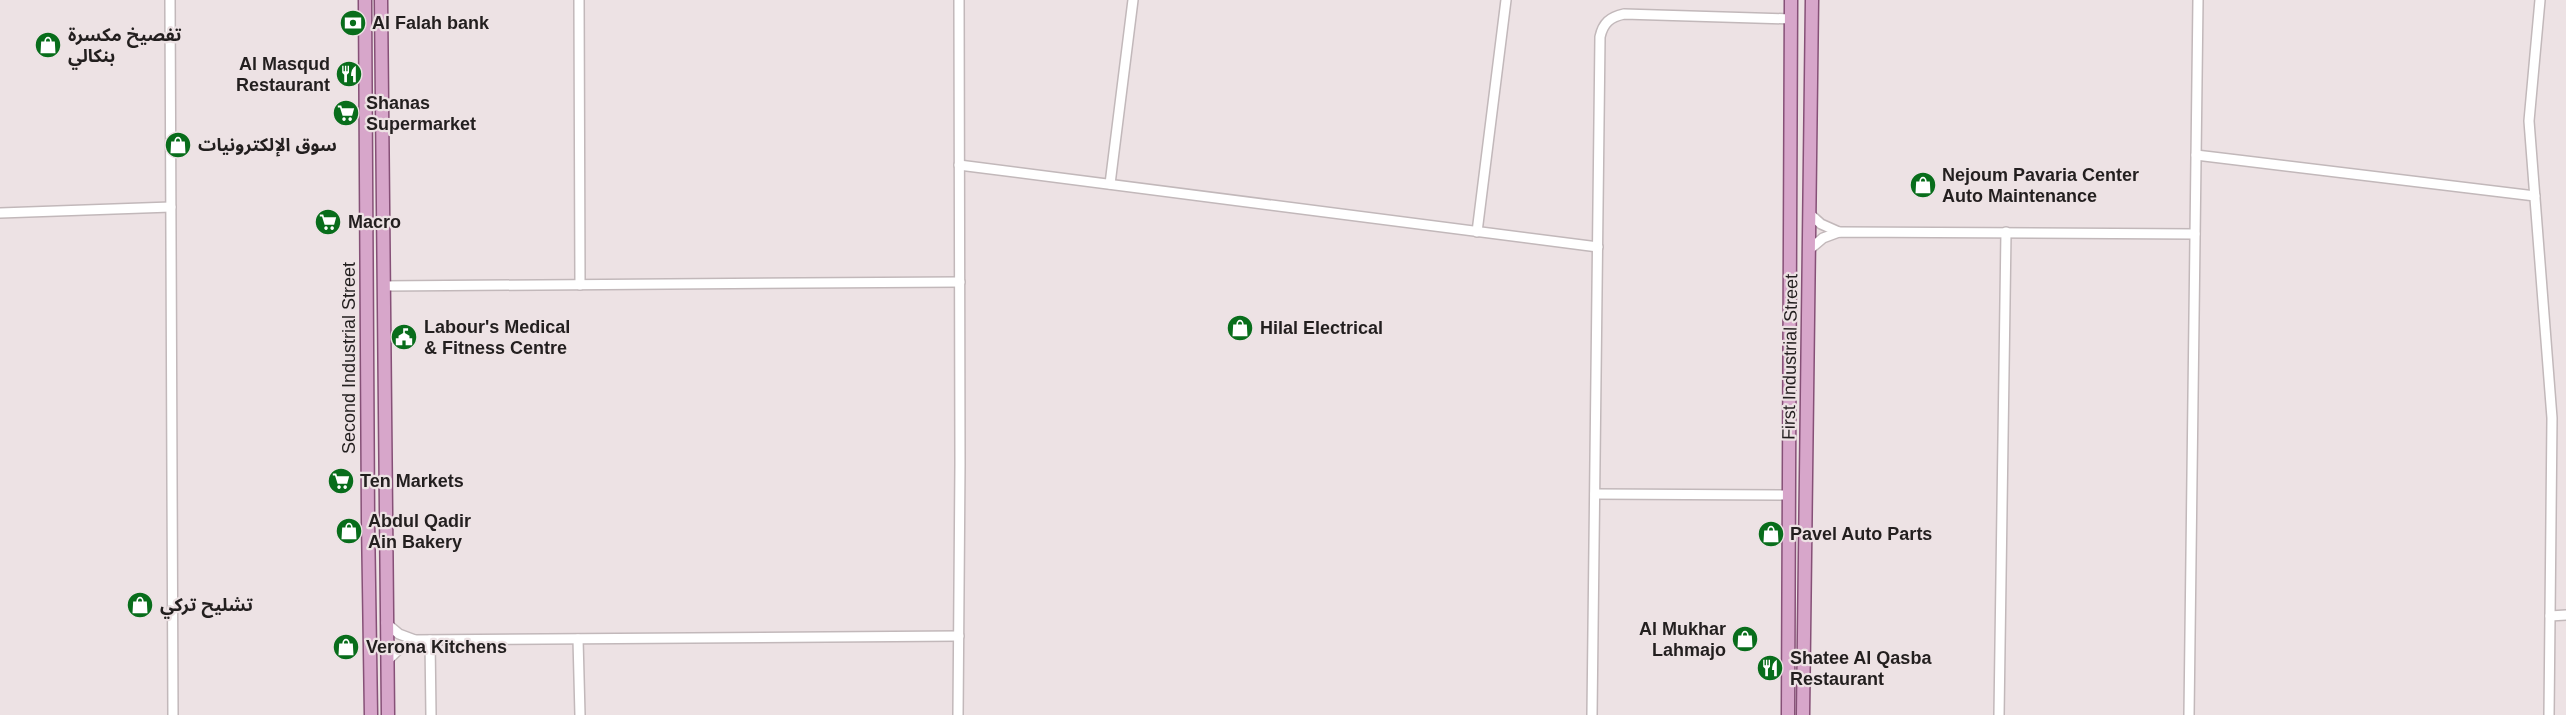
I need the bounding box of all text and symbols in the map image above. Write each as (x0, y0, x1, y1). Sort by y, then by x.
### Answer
bank icon: Al Falah bank (338, 8, 368, 38)
place label: Al Falah bank (372, 13, 490, 33)
place label: تفصيخ مكسرة بنكالي (68, 25, 182, 70)
shop icon: تفصيخ مكسرة بنكالي (33, 30, 63, 60)
place label: Al Masqud Restaurant (236, 54, 330, 95)
restaurant icon: Al Masqud Restaurant (334, 59, 364, 89)
place label: Shanas Supermarket (366, 93, 476, 134)
supermarket icon: Shanas Supermarket (331, 98, 361, 128)
shop icon: سوق الإلكترونيات (163, 130, 193, 160)
place label: سوق الإلكترونيات (198, 135, 337, 157)
place label: Nejoum Pavaria Center Auto Maintenance (1942, 165, 2139, 206)
shop icon: Nejoum Pavaria Center Auto Maintenance (1908, 170, 1938, 200)
supermarket icon: Macro (313, 207, 343, 237)
place label: Macro (348, 212, 401, 232)
street label: Second Industrial Street (339, 262, 359, 454)
street label: First Industrial Street (1779, 274, 1801, 440)
shop icon: Hilal Electrical (1225, 313, 1255, 343)
place label: Labour's Medical & Fitness Centre (424, 317, 570, 358)
place label: Hilal Electrical (1260, 318, 1383, 338)
public building icon: Labour's Medical & Fitness Centre (389, 322, 419, 352)
supermarket icon: Ten Markets (326, 466, 356, 496)
place label: Ten Markets (360, 471, 464, 491)
place label: Abdul Qadir Ain Bakery (368, 511, 471, 552)
shop icon: Abdul Qadir Ain Bakery (334, 516, 364, 546)
shop icon: Pavel Auto Parts (1756, 519, 1786, 549)
place label: Pavel Auto Parts (1790, 524, 1932, 544)
shop icon: تشليح تركي (125, 590, 155, 620)
place label: تشليح تركي (160, 595, 254, 619)
place label: Al Mukhar Lahmajo (1639, 619, 1726, 660)
shop icon: Al Mukhar Lahmajo (1730, 624, 1760, 654)
shop icon: Verona Kitchens (331, 632, 361, 662)
place label: Verona Kitchens (366, 637, 507, 657)
place label: Shatee Al Qasba Restaurant (1790, 648, 1932, 689)
restaurant icon: Shatee Al Qasba Restaurant (1755, 653, 1785, 683)

